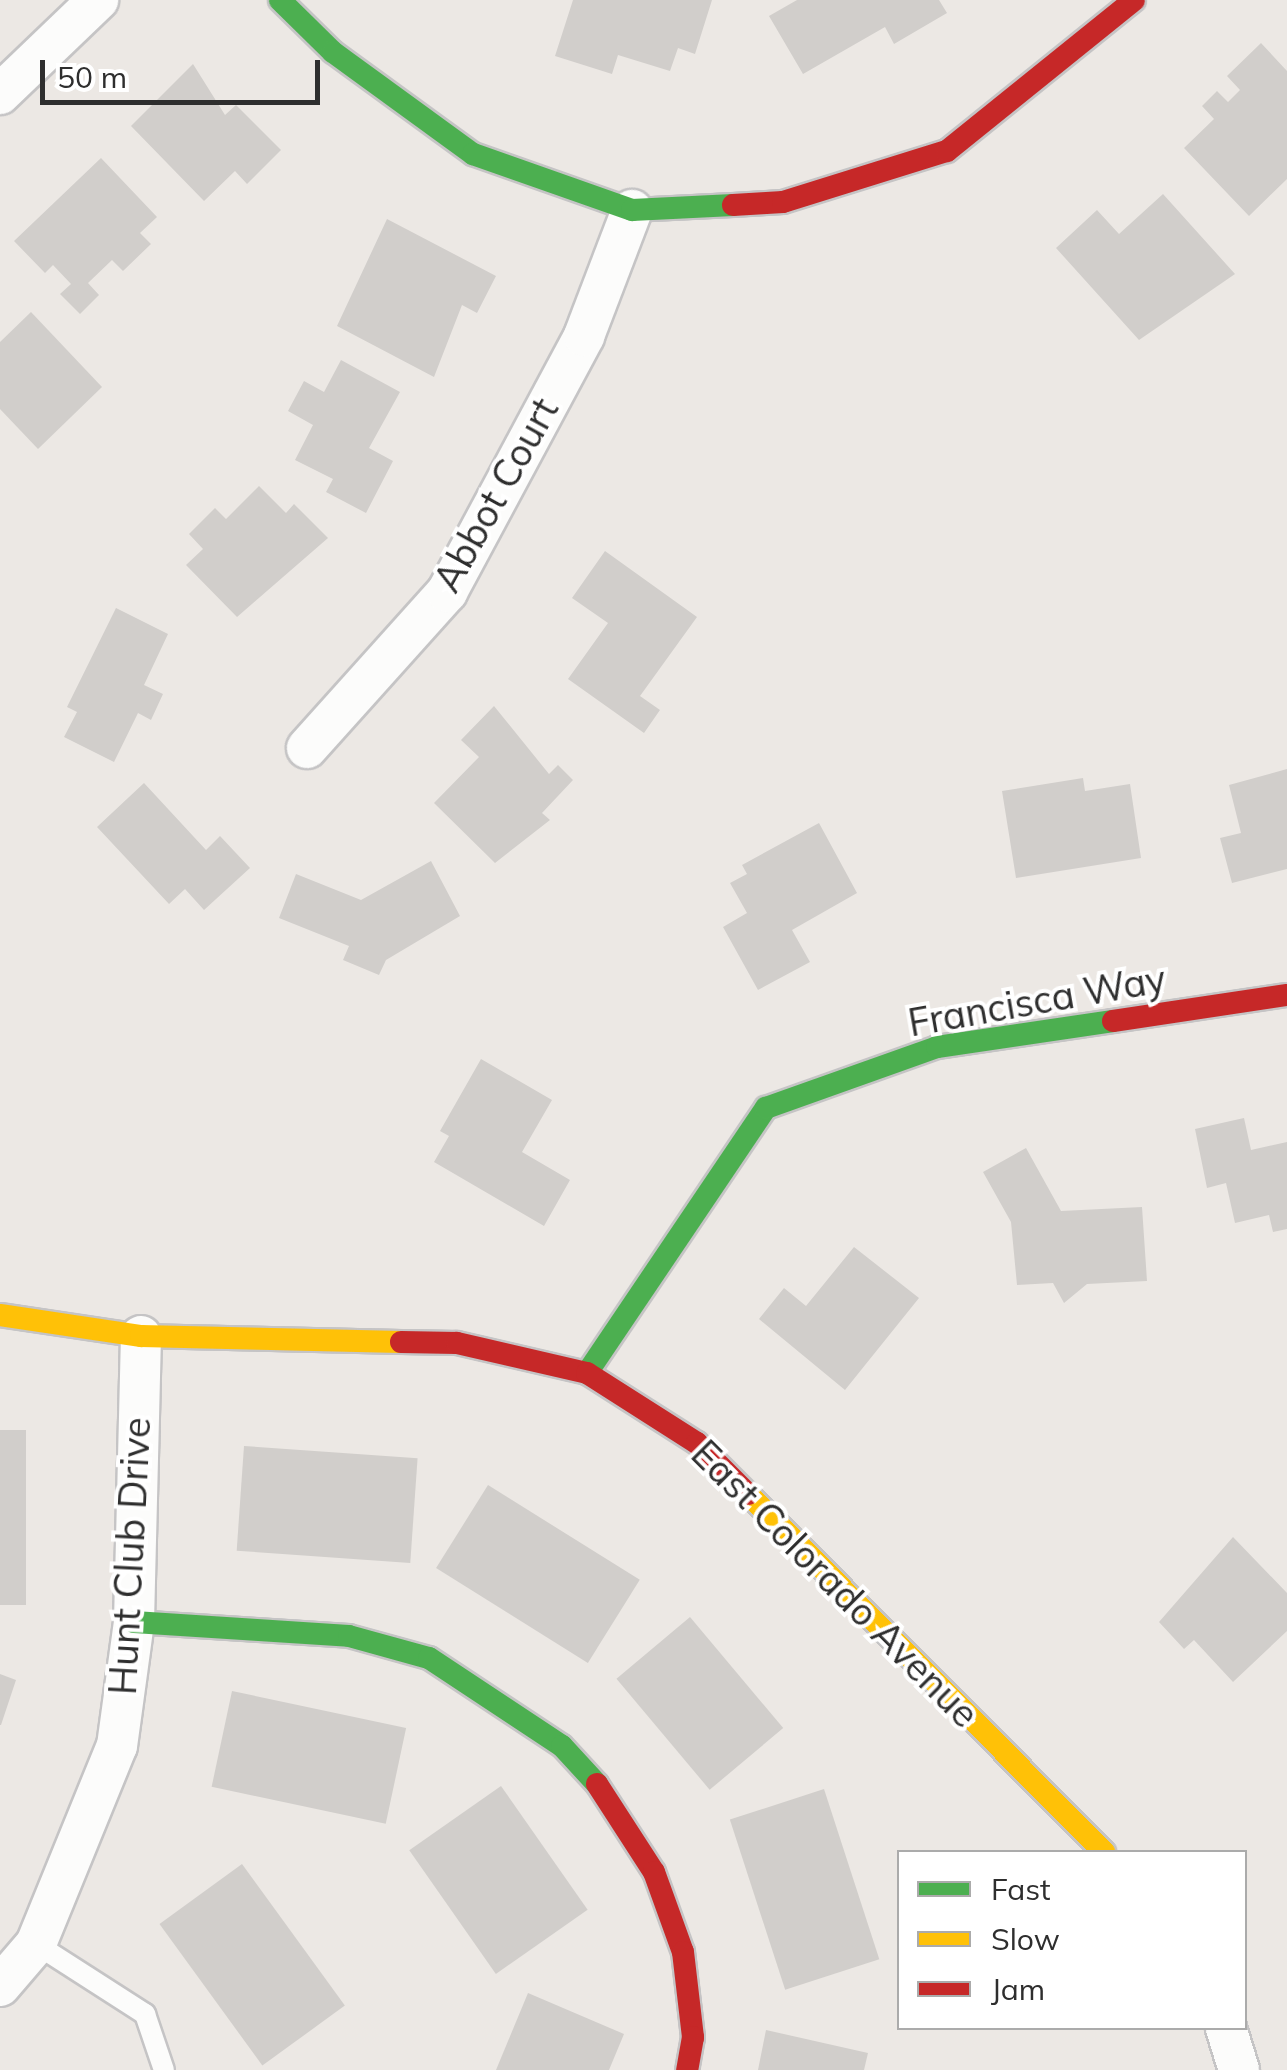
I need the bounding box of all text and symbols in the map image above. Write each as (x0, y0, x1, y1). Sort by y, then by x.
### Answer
scale bar (45, 40, 325, 102)
text: 50 m (57, 58, 127, 96)
street label: Abbot Court (424, 390, 568, 600)
street label: Francisca Way (905, 956, 1169, 1046)
street label: Hunt Club Drive (100, 1416, 160, 1696)
street label: East Colorado Avenue (682, 1431, 988, 1737)
legend (897, 1850, 1247, 2030)
text: Fast (991, 1870, 1051, 1908)
text: Slow (991, 1920, 1060, 1958)
text: Jam (991, 1970, 1045, 2008)

